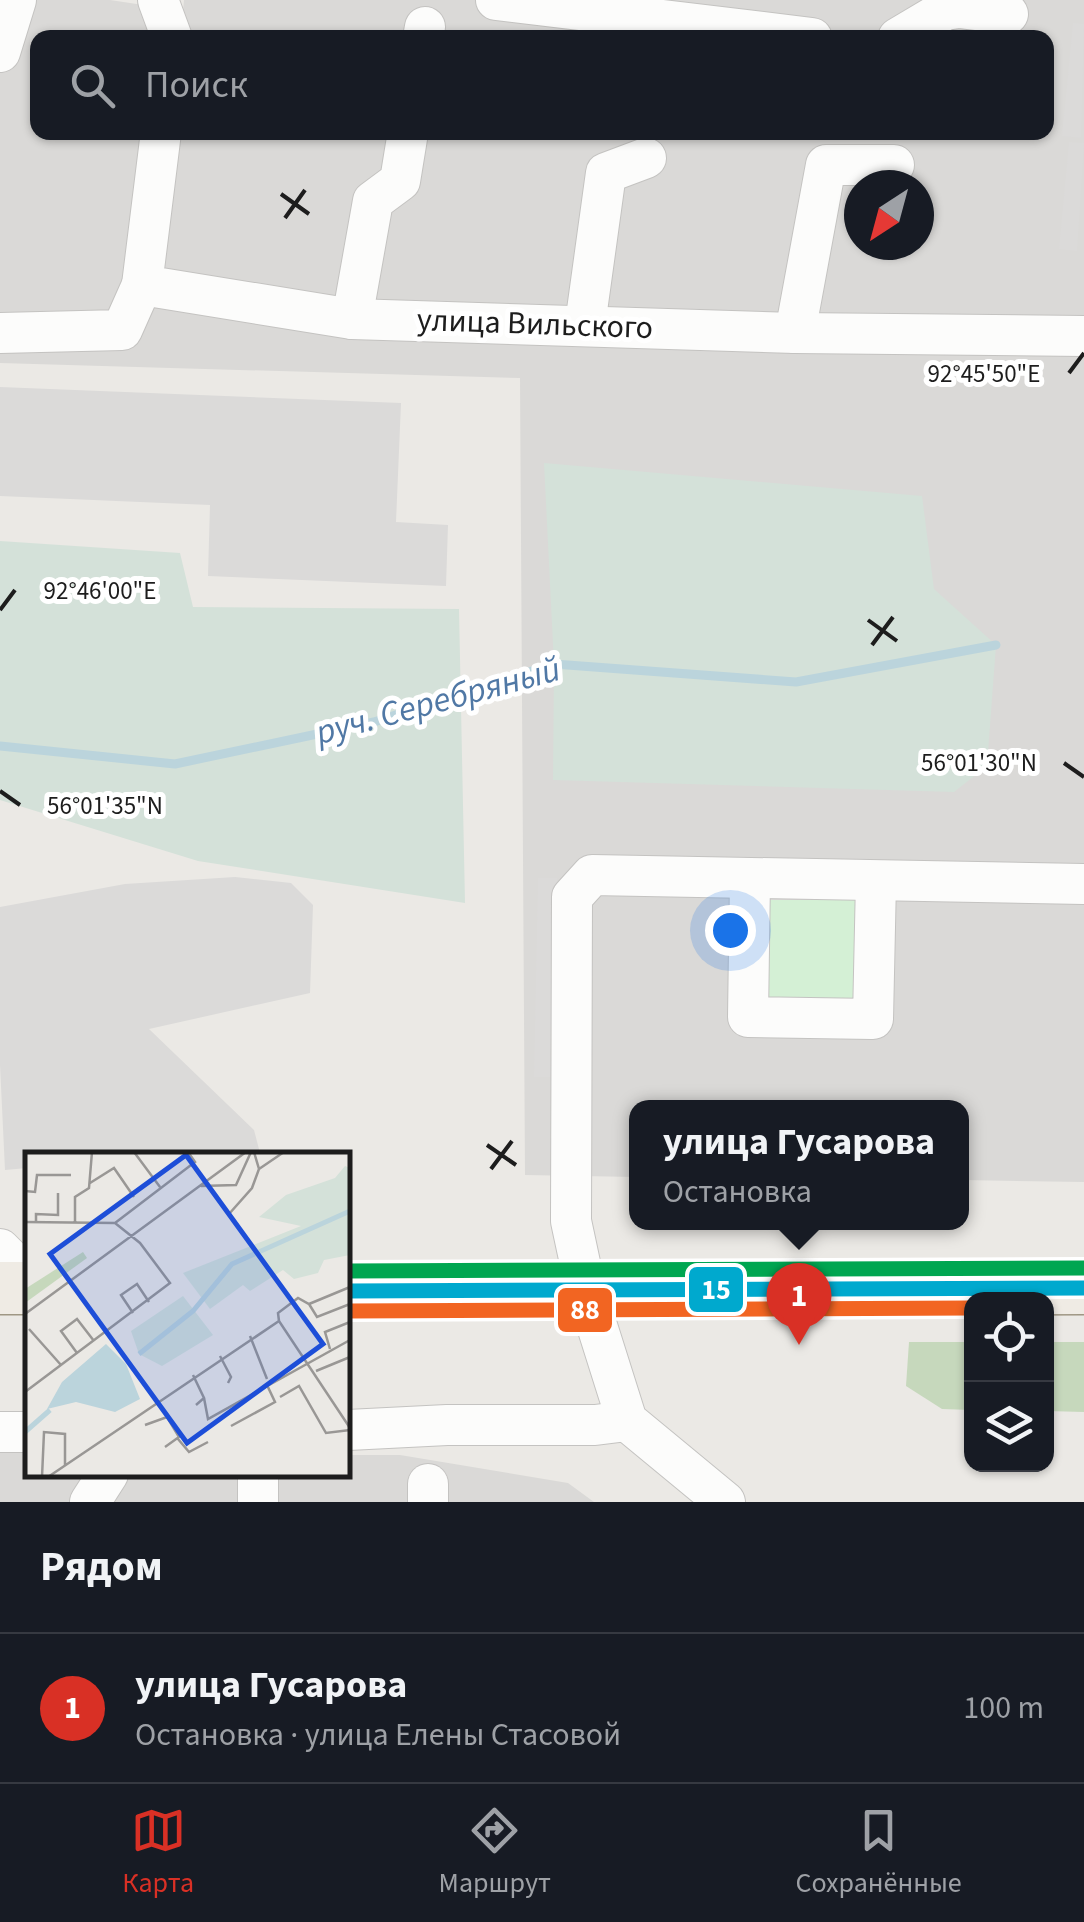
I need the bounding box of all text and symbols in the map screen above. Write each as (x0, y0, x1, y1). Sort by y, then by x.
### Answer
search box (30, 30, 1054, 140)
icon: search (65, 58, 120, 113)
text: Поиск (145, 58, 248, 112)
north arrow (844, 170, 934, 260)
street label: улица Вильского (416, 297, 654, 351)
text: 92°45'50"E (928, 356, 1040, 392)
text: 92°46'00"E (44, 573, 156, 609)
water label: руч. Серебряный (309, 644, 566, 758)
text: 56°01'30"N (921, 745, 1037, 781)
text: 56°01'35"N (47, 788, 163, 824)
your location (705, 905, 756, 956)
popup (629, 1100, 969, 1230)
text: улица Гусарова (663, 1115, 935, 1169)
inset map (25, 1152, 350, 1477)
text: Остановка (663, 1169, 812, 1215)
pin: 1 (766, 1262, 832, 1345)
line badge: 15 (687, 1265, 745, 1314)
text: 15 (701, 1270, 731, 1310)
line badge: 88 (556, 1286, 614, 1334)
text: 88 (570, 1290, 600, 1330)
map controls (964, 1292, 1054, 1472)
button: locate (964, 1292, 1054, 1382)
button: layers (964, 1382, 1054, 1472)
text: Рядом (40, 1537, 163, 1597)
text: улица Гусарова (135, 1658, 407, 1712)
text: 1 (64, 1685, 81, 1731)
text: 100 m (963, 1685, 1044, 1731)
text: Остановка · улица Елены Стасовой (135, 1712, 621, 1758)
tab: Карта (122, 1803, 194, 1903)
tab: Маршрут (439, 1803, 551, 1903)
tab: Сохранённые (795, 1803, 962, 1903)

